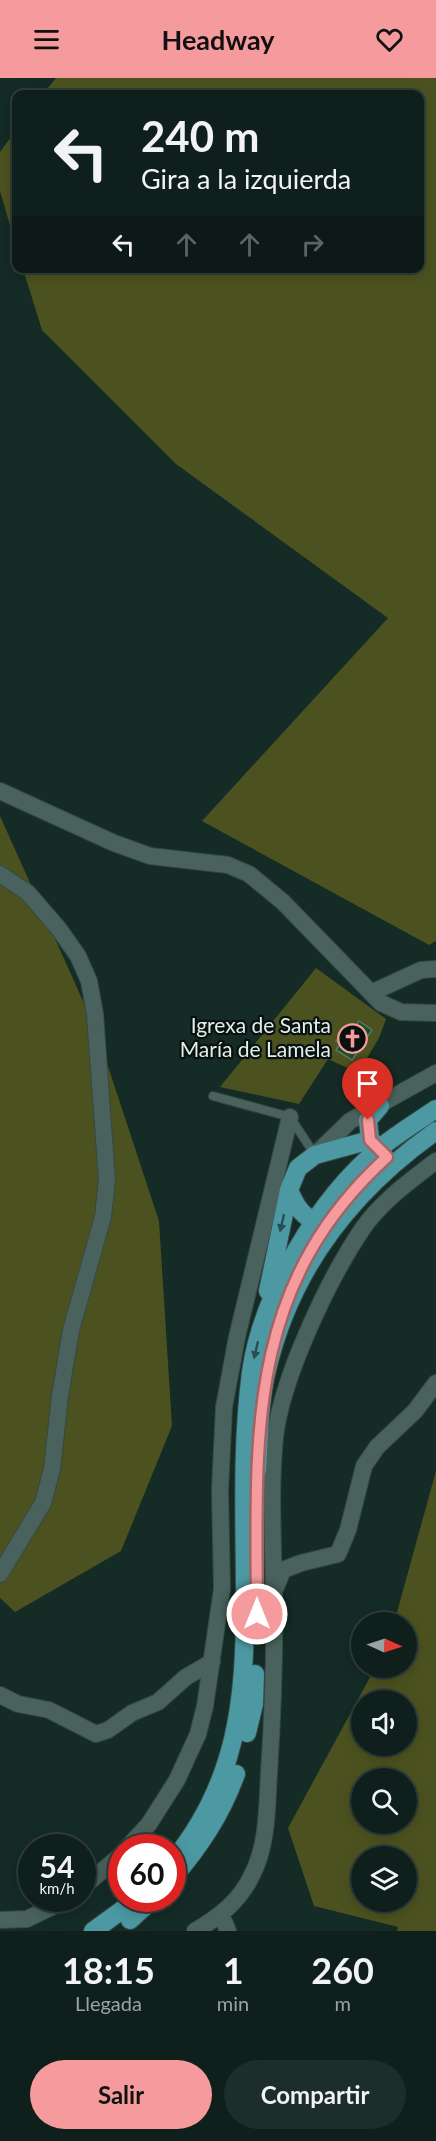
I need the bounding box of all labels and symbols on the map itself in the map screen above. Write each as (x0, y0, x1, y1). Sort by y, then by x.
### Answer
place label: Igrexa de Santa María de Lamela (180, 1012, 331, 1061)
church icon: Igrexa de Santa María de Lamela (336, 1022, 368, 1054)
pin (342, 1058, 393, 1120)
one-way arrow (277, 1214, 286, 1233)
one-way arrow (251, 1341, 260, 1360)
position arrow (225, 1582, 289, 1646)
north arrow (351, 1612, 417, 1678)
speed limit sign: 60 (108, 1834, 186, 1912)

